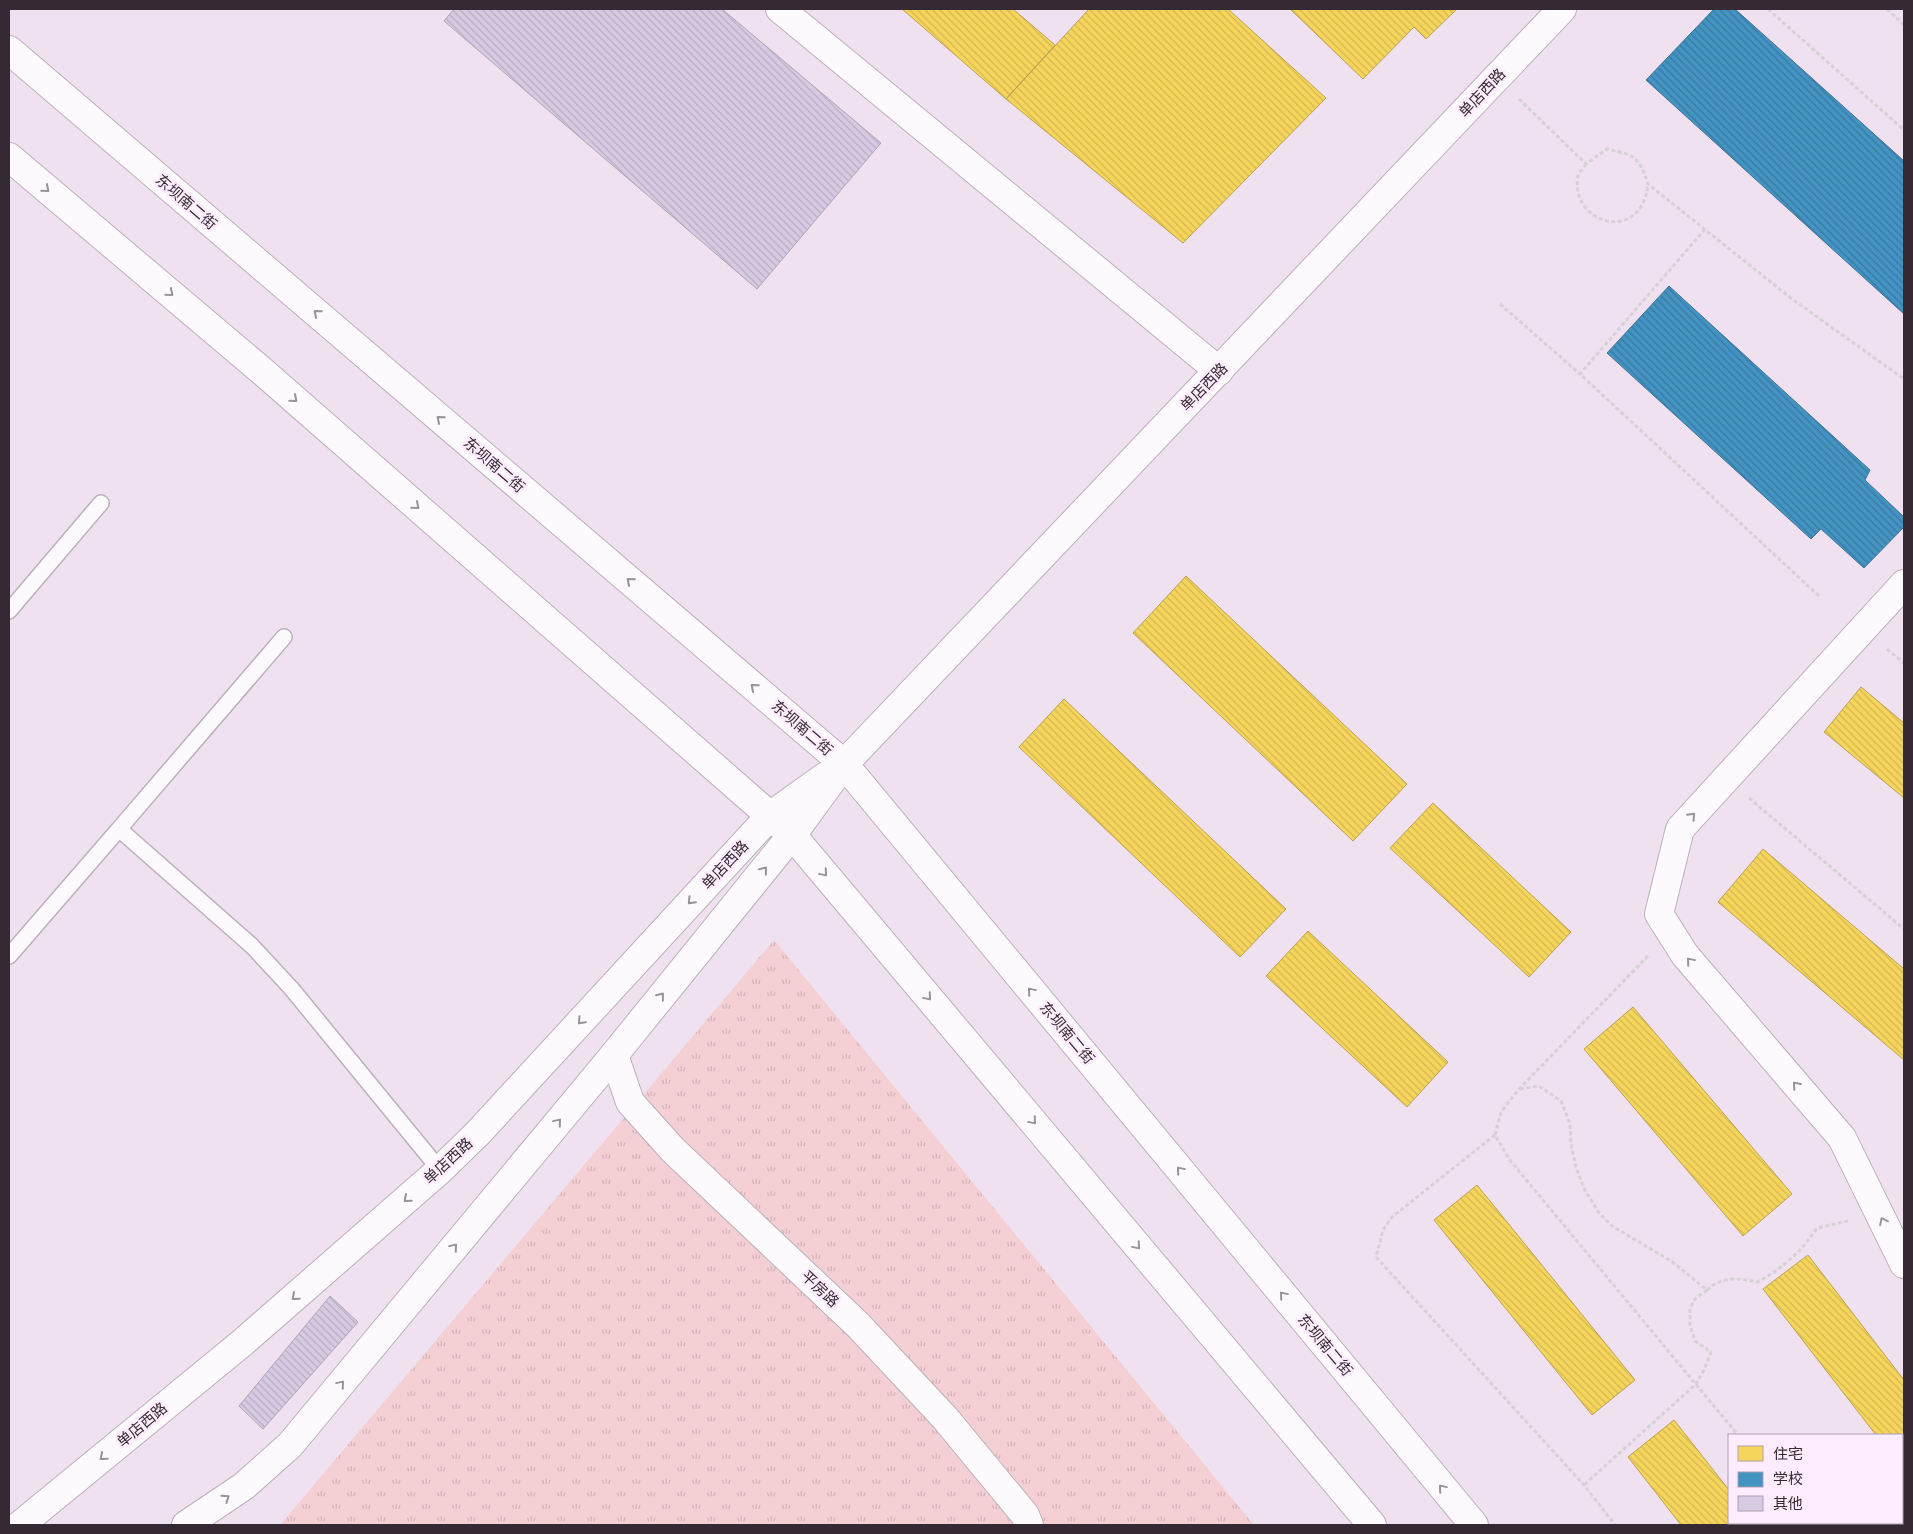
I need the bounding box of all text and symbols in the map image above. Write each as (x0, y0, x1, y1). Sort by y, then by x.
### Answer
street label: 单店西路 (1455, 65, 1509, 121)
street label: 东坝南二街 (152, 171, 220, 233)
one-way arrow (40, 183, 49, 191)
one-way arrow (165, 288, 174, 297)
one-way arrow (313, 310, 322, 319)
street label: 单店西路 (1177, 359, 1231, 415)
one-way arrow (288, 393, 297, 402)
one-way arrow (437, 416, 446, 425)
street label: 东坝南二街 (460, 434, 528, 496)
one-way arrow (411, 500, 420, 509)
one-way arrow (627, 578, 636, 587)
one-way arrow (750, 684, 759, 693)
street label: 东坝南二街 (768, 697, 836, 759)
one-way arrow (1686, 812, 1695, 821)
street label: 单店西路 (698, 837, 752, 893)
one-way arrow (758, 867, 767, 876)
one-way arrow (818, 867, 827, 876)
one-way arrow (688, 895, 697, 904)
one-way arrow (1687, 958, 1696, 967)
one-way arrow (1028, 987, 1037, 996)
one-way arrow (923, 991, 931, 1000)
one-way arrow (656, 993, 665, 1002)
street label: 东坝南二街 (1036, 998, 1098, 1068)
one-way arrow (578, 1015, 587, 1024)
one-way arrow (1793, 1081, 1802, 1090)
one-way arrow (1027, 1116, 1036, 1125)
one-way arrow (552, 1119, 561, 1128)
street label: 单店西路 (420, 1134, 476, 1188)
one-way arrow (1177, 1167, 1185, 1176)
one-way arrow (403, 1193, 412, 1202)
one-way arrow (1879, 1217, 1889, 1226)
one-way arrow (1132, 1240, 1140, 1249)
one-way arrow (449, 1244, 457, 1253)
street label: 平房路 (797, 1267, 843, 1311)
one-way arrow (291, 1291, 300, 1300)
one-way arrow (1281, 1292, 1289, 1301)
street label: 东坝南二街 (1294, 1310, 1356, 1380)
one-way arrow (335, 1381, 343, 1390)
street label: 单店西路 (113, 1399, 171, 1451)
legend (1728, 1434, 1903, 1524)
text: 住宅 (1773, 1445, 1803, 1463)
one-way arrow (100, 1451, 109, 1460)
text: 学校 (1773, 1470, 1803, 1488)
one-way arrow (1439, 1484, 1448, 1493)
one-way arrow (221, 1495, 230, 1504)
text: 其他 (1773, 1495, 1803, 1513)

